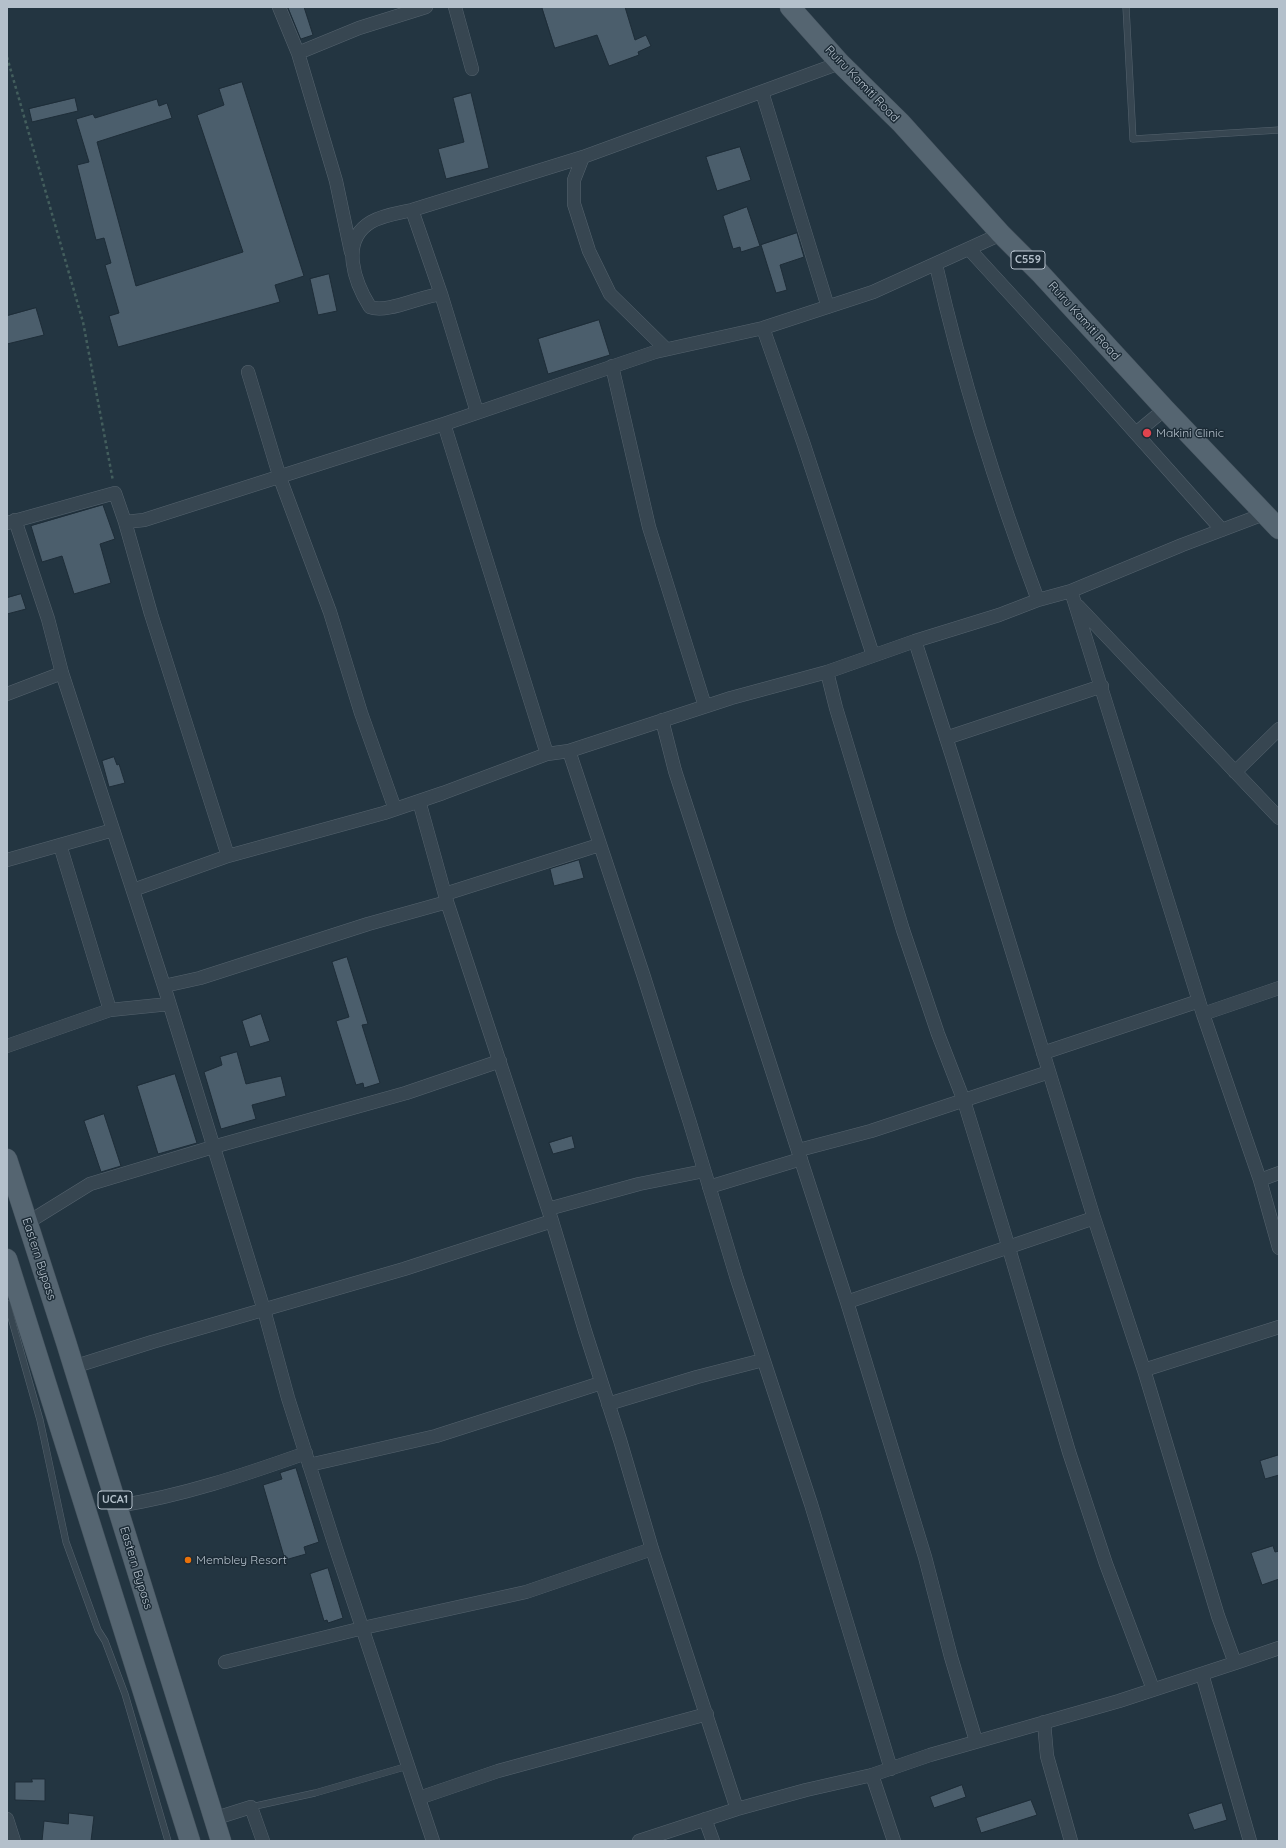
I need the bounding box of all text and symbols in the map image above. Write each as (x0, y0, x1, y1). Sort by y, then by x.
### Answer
street label: Ruiru Kamiti Road (822, 43, 902, 125)
road number: C559 (1011, 251, 1045, 269)
street label: Ruiru Kamiti Road (1045, 279, 1123, 363)
place label: Makini Clinic (1156, 426, 1224, 440)
marker: Makini Clinic (1141, 427, 1153, 439)
street label: Eastern Bypass (19, 1216, 59, 1302)
road number: UCA1 (98, 1491, 132, 1509)
street label: Eastern Bypass (117, 1525, 155, 1611)
place label: Membley Resort (196, 1553, 287, 1567)
marker: Membley Resort (183, 1555, 193, 1565)

